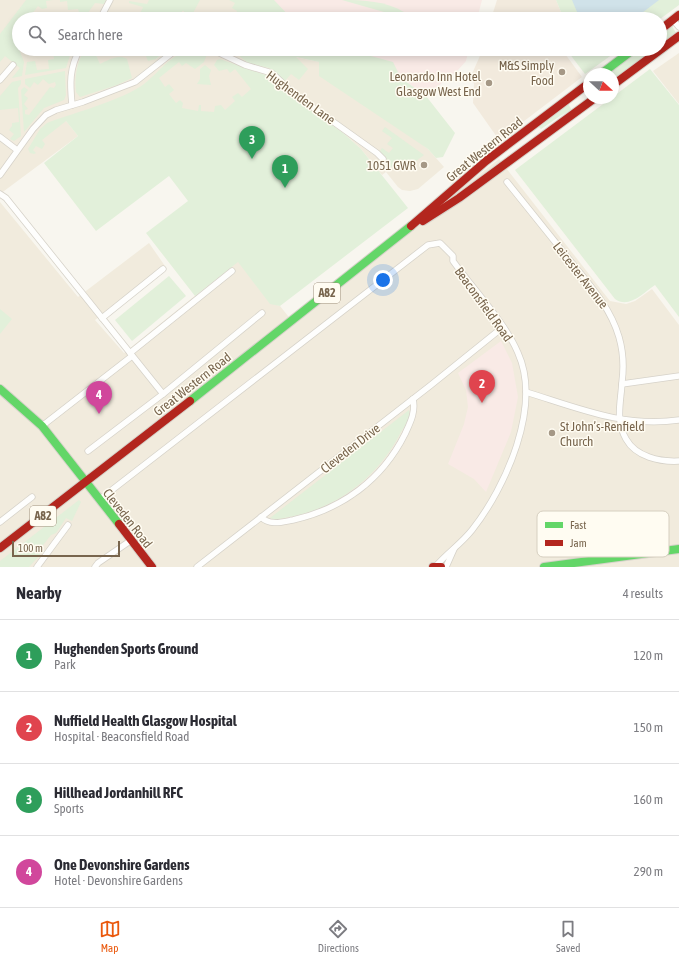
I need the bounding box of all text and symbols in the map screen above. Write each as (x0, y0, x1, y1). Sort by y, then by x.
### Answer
search box (12, 12, 667, 56)
icon: search (26, 23, 48, 45)
text: Search here (58, 26, 123, 43)
place label: M&S Simply Food (499, 58, 555, 88)
street label: Hughenden Lane (263, 67, 338, 127)
marker: M&S Simply Food (557, 67, 567, 77)
north arrow (583, 68, 619, 104)
place label: Leonardo Inn Hotel Glasgow West End (389, 69, 482, 99)
marker: Leonardo Inn Hotel Glasgow West End (484, 78, 494, 88)
street label: Great Western Road (443, 114, 526, 185)
pin: 3 (239, 126, 265, 159)
pin: 1 (272, 155, 298, 188)
place label: 1051 GWR (367, 158, 416, 173)
marker: 1051 GWR (419, 160, 429, 170)
street label: Leicester Avenue (550, 239, 611, 312)
street label: Beaconsfield Road (452, 264, 516, 344)
your location (373, 270, 393, 290)
road number: A82 (314, 283, 340, 303)
street label: Great Western Road (151, 350, 234, 419)
pin: 2 (469, 370, 495, 403)
pin: 4 (86, 381, 112, 414)
place label: St John’s-Renfield Church (560, 419, 645, 449)
street label: Cleveden Drive (318, 420, 383, 476)
marker: St John’s-Renfield Church (547, 428, 557, 438)
street label: Cleveden Road (100, 486, 155, 551)
road number: A82 (30, 506, 56, 526)
legend (537, 511, 669, 557)
text: Fast (570, 519, 586, 531)
text: Jam (570, 537, 587, 549)
scale bar (12, 539, 120, 558)
text: 100 m (18, 542, 43, 554)
text: Nearby (16, 583, 62, 603)
text: 4 results (623, 586, 663, 601)
text: Hughenden Sports Ground (54, 640, 198, 657)
text: 1 (26, 648, 32, 663)
text: 120 m (634, 648, 663, 663)
text: Park (54, 657, 76, 672)
text: Nuffield Health Glasgow Hospital (54, 712, 237, 729)
text: 2 (26, 720, 32, 735)
text: 150 m (634, 720, 663, 735)
text: Hospital · Beaconsfield Road (54, 729, 189, 744)
text: Hillhead Jordanhill RFC (54, 784, 183, 801)
text: 3 (26, 792, 32, 807)
text: 160 m (634, 792, 663, 807)
text: Sports (54, 801, 84, 816)
text: One Devonshire Gardens (54, 856, 189, 873)
text: 4 (26, 864, 32, 879)
text: 290 m (634, 864, 663, 879)
text: Hotel · Devonshire Gardens (54, 873, 183, 888)
tab: Map (99, 918, 121, 954)
tab: Directions (318, 918, 359, 954)
tab: Saved (556, 918, 580, 954)

